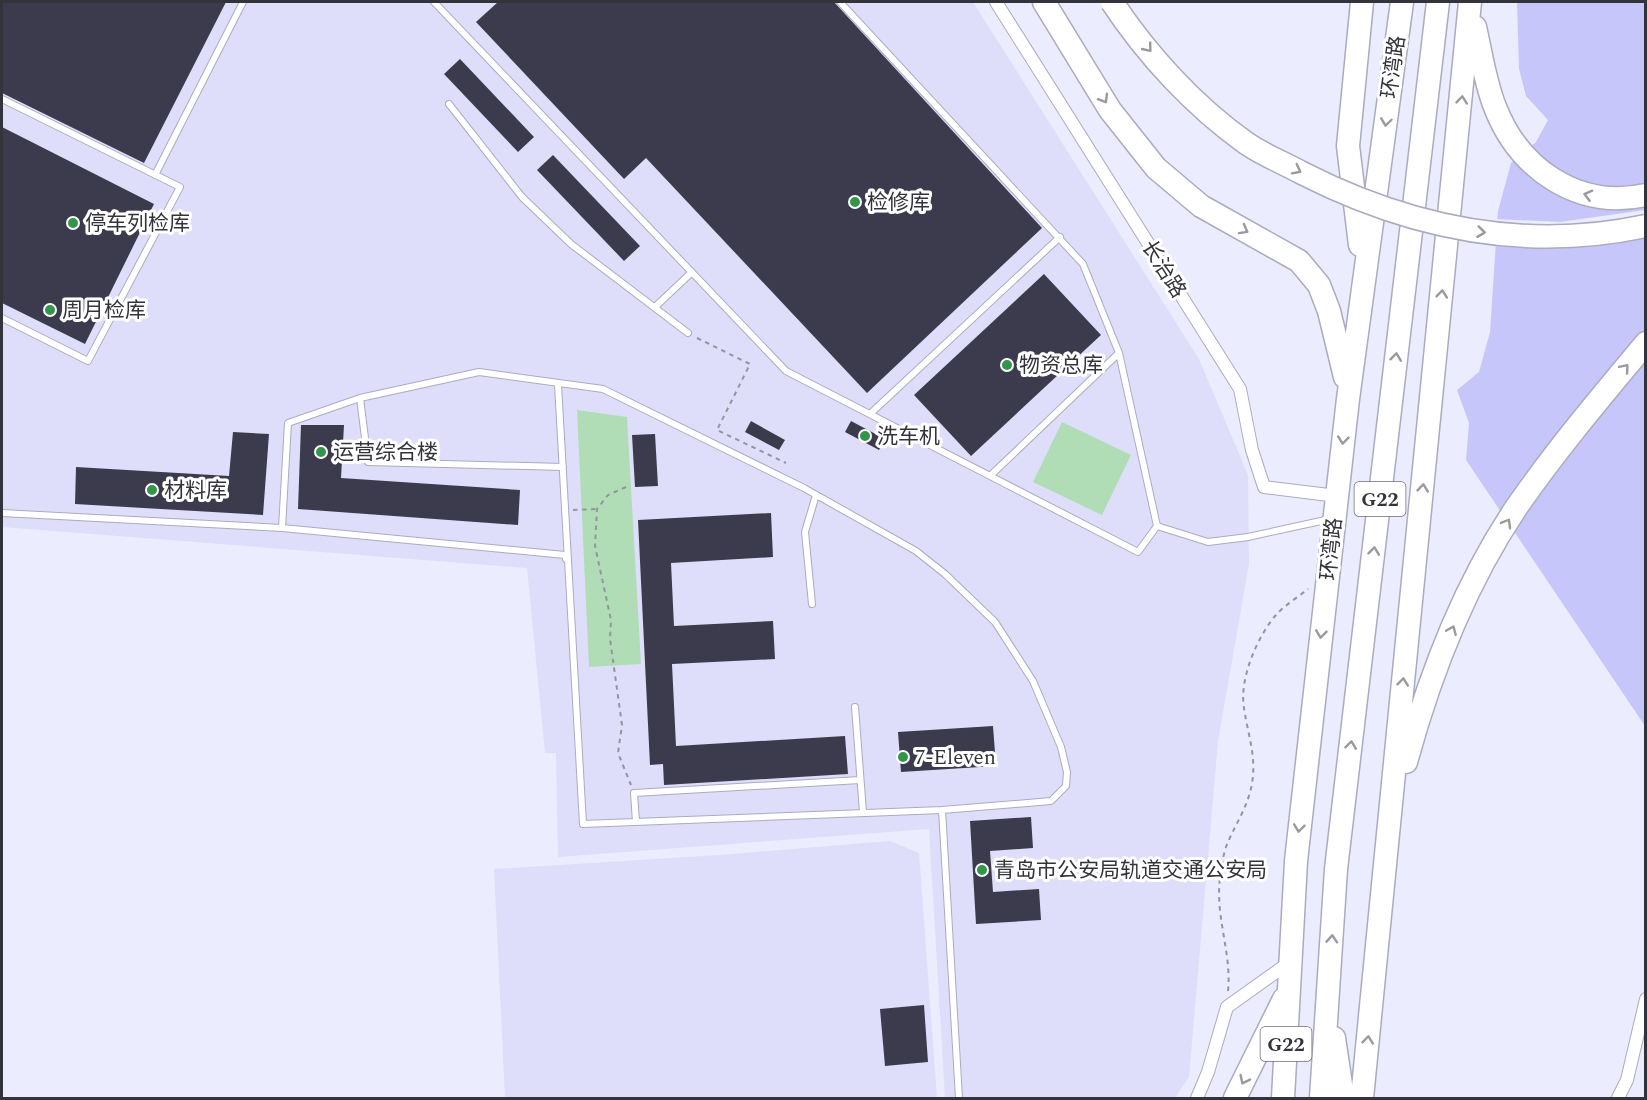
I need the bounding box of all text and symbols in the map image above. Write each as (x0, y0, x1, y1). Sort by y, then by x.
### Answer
street label: 环湾路 (1374, 34, 1414, 101)
one-way arrow (1140, 41, 1151, 52)
one-way arrow (1096, 93, 1108, 103)
one-way arrow (1455, 96, 1468, 105)
one-way arrow (1380, 117, 1392, 126)
one-way arrow (1291, 163, 1301, 174)
place label: 检修库 (867, 187, 930, 219)
one-way arrow (1583, 189, 1593, 202)
marker: 检修库 (848, 195, 862, 209)
place label: 停车列检库 (85, 208, 190, 240)
marker: 停车列检库 (66, 216, 80, 230)
one-way arrow (1238, 223, 1248, 234)
one-way arrow (1476, 225, 1485, 237)
street label: 长治路 (1133, 234, 1193, 305)
one-way arrow (1435, 290, 1448, 299)
place label: 周月检库 (62, 295, 146, 327)
marker: 周月检库 (43, 303, 57, 317)
place label: 物资总库 (1019, 350, 1103, 382)
one-way arrow (1390, 353, 1402, 362)
marker: 物资总库 (1000, 358, 1014, 372)
one-way arrow (1618, 364, 1629, 375)
place label: 洗车机 (877, 421, 940, 453)
marker: 洗车机 (858, 429, 872, 443)
one-way arrow (1338, 435, 1350, 445)
place label: 运营综合楼 (333, 437, 438, 469)
marker: 运营综合楼 (314, 445, 328, 459)
place label: 材料库 (164, 475, 227, 507)
road number: G22 (1354, 482, 1406, 516)
marker: 材料库 (145, 483, 159, 497)
one-way arrow (1416, 484, 1429, 493)
street label: 环湾路 (1313, 516, 1351, 582)
one-way arrow (1500, 519, 1511, 529)
one-way arrow (1367, 547, 1379, 556)
one-way arrow (1445, 625, 1457, 636)
one-way arrow (1316, 629, 1328, 638)
one-way arrow (1396, 678, 1409, 687)
one-way arrow (1344, 740, 1357, 749)
place label: 7-Eleven (915, 742, 996, 774)
marker: 7-Eleven (896, 750, 910, 764)
one-way arrow (1294, 823, 1306, 832)
place label: 青岛市公安局轨道交通公安局 (994, 855, 1267, 887)
marker: 青岛市公安局轨道交通公安局 (975, 863, 989, 877)
one-way arrow (1325, 934, 1338, 943)
road number: G22 (1260, 1027, 1312, 1061)
one-way arrow (1361, 1036, 1374, 1045)
one-way arrow (1240, 1073, 1252, 1084)

